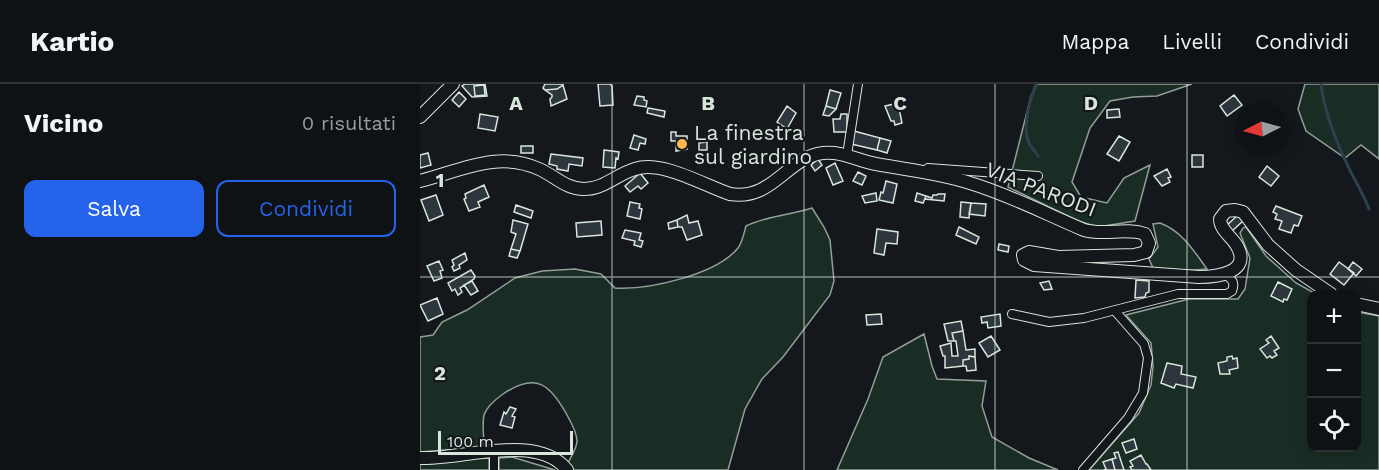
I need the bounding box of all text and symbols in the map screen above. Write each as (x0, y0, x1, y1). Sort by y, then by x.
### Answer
text: Kartio (30, 25, 114, 58)
text: Mappa (1061, 29, 1129, 54)
text: Livelli (1162, 29, 1222, 54)
text: Condividi (1255, 29, 1349, 54)
text: A (509, 91, 523, 115)
text: B (701, 91, 715, 115)
text: C (893, 91, 907, 115)
text: D (1084, 91, 1098, 115)
north arrow (1235, 102, 1289, 156)
text: Vicino (24, 108, 103, 138)
text: 0 risultati (302, 111, 396, 135)
place label: La finestra sul giardino (694, 120, 812, 169)
marker: La finestra sul giardino (675, 137, 689, 151)
street label: VIA PARODI (982, 156, 1100, 222)
text: 1 (436, 168, 444, 192)
button: Salva (24, 180, 204, 237)
button: Condividi (216, 180, 396, 237)
map controls (1307, 290, 1361, 452)
button: + (1307, 290, 1361, 344)
button: − (1307, 344, 1361, 398)
text: 2 (434, 361, 446, 385)
button: locate (1307, 398, 1361, 452)
scale bar (438, 428, 573, 456)
text: 100 m (447, 432, 494, 451)

